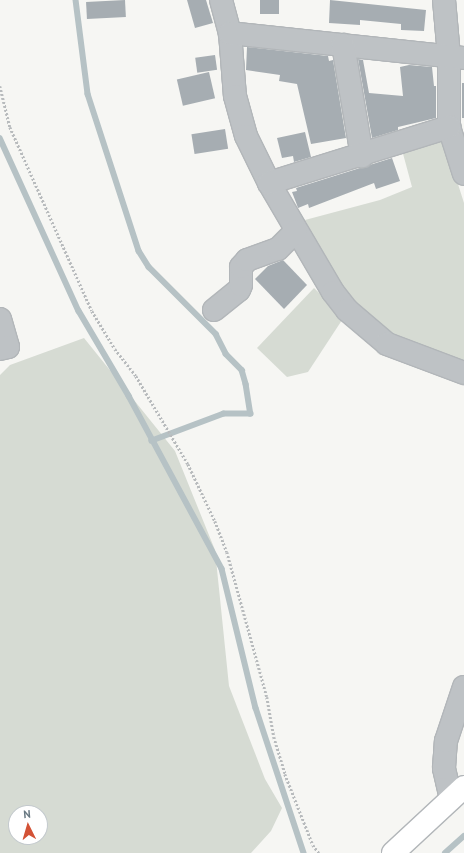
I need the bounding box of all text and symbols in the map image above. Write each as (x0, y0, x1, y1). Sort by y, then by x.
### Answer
north arrow (8, 805, 48, 845)
text: N (23, 807, 31, 821)

